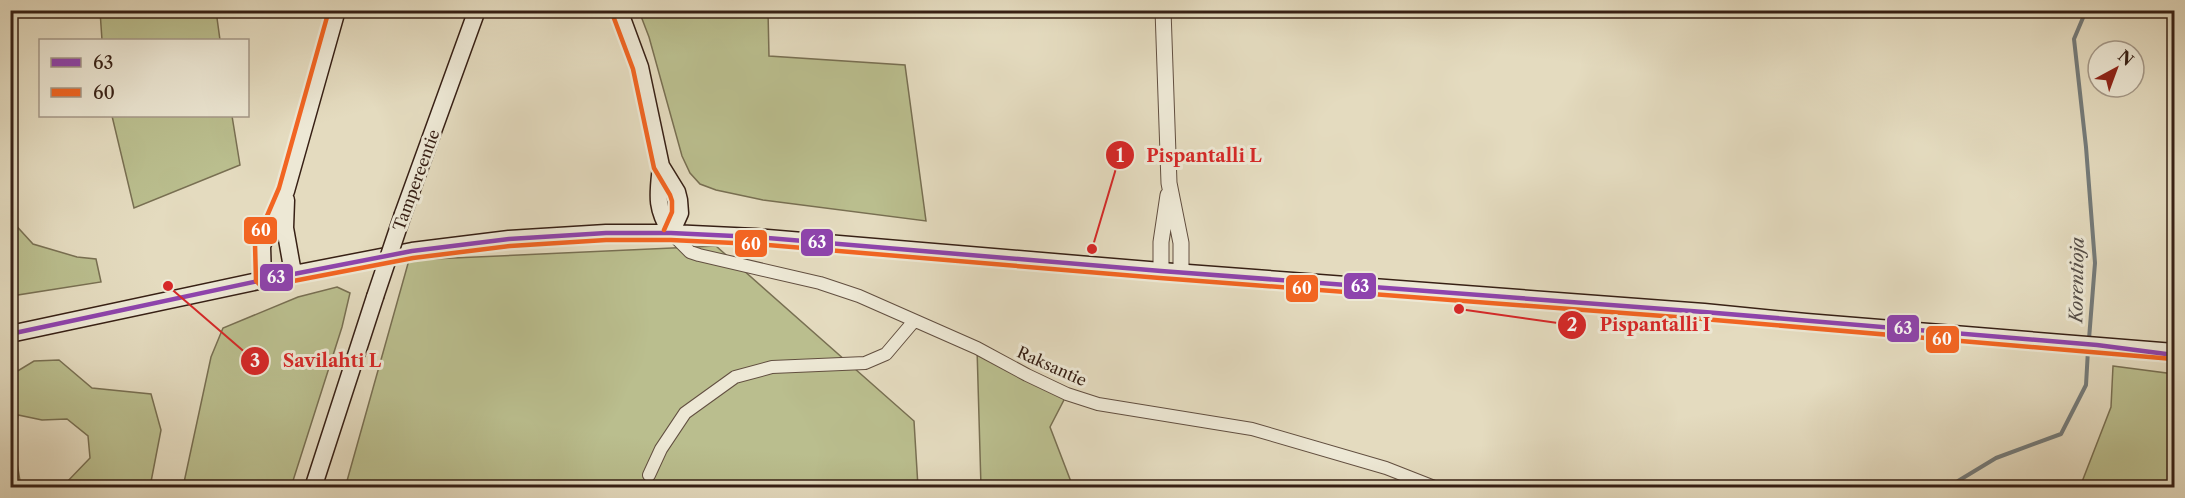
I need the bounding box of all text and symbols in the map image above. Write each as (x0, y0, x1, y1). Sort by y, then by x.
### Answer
legend (39, 39, 249, 117)
north arrow (2086, 39, 2146, 99)
text: N (2114, 46, 2138, 70)
text: 63 (93, 52, 113, 74)
text: 60 (93, 82, 115, 104)
street label: Tampereentie (388, 126, 444, 233)
callout: Pispantalli L (1105, 137, 1274, 173)
text: 1 (1116, 145, 1124, 167)
text: Pispantalli L (1146, 145, 1262, 167)
line badge: 60 (243, 216, 278, 245)
text: 60 (251, 220, 271, 240)
line badge: 63 (800, 228, 834, 257)
line badge: 60 (734, 229, 768, 258)
text: 63 (808, 232, 826, 252)
text: 60 (741, 234, 761, 254)
water label: Korentioja (2065, 237, 2089, 325)
line badge: 63 (259, 263, 294, 292)
text: 63 (267, 267, 285, 287)
line badge: 63 (1343, 272, 1377, 300)
line badge: 60 (1285, 274, 1319, 303)
text: 63 (1351, 276, 1369, 296)
text: 60 (1292, 278, 1312, 298)
callout: Pispantalli I (1557, 307, 1722, 343)
text: 2 (1567, 314, 1577, 336)
text: Pispantalli I (1600, 314, 1710, 336)
line badge: 63 (1886, 314, 1920, 343)
text: 63 (1894, 318, 1912, 338)
line badge: 60 (1925, 325, 1960, 354)
text: 60 (1932, 329, 1952, 349)
street label: Raksantie (1014, 342, 1090, 390)
callout: Savilahti L (240, 343, 393, 379)
text: 3 (250, 350, 260, 372)
text: Savilahti L (283, 350, 382, 372)

